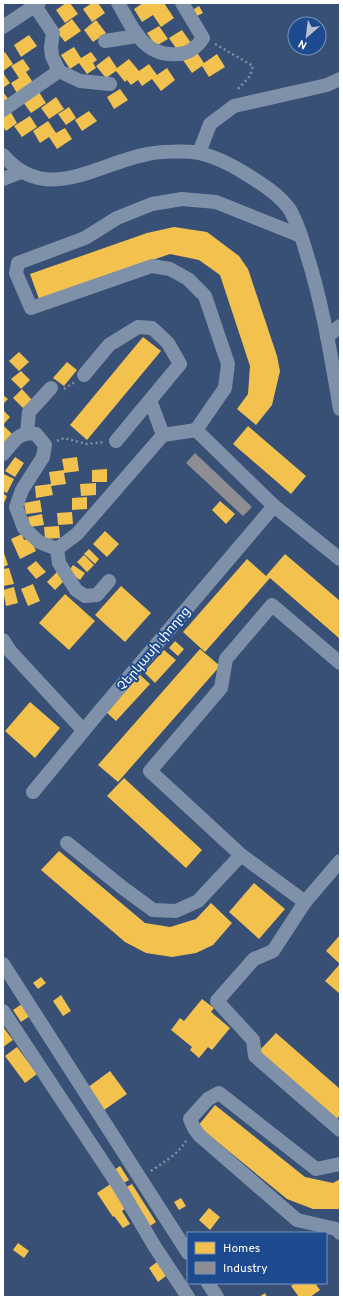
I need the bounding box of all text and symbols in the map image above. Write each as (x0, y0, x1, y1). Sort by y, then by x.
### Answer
north arrow (287, 16, 327, 56)
text: N (296, 36, 310, 52)
street label: Չերկասի փողոց (115, 604, 194, 695)
legend (187, 1232, 327, 1284)
text: Homes (223, 1241, 260, 1257)
text: Industry (223, 1261, 268, 1277)

